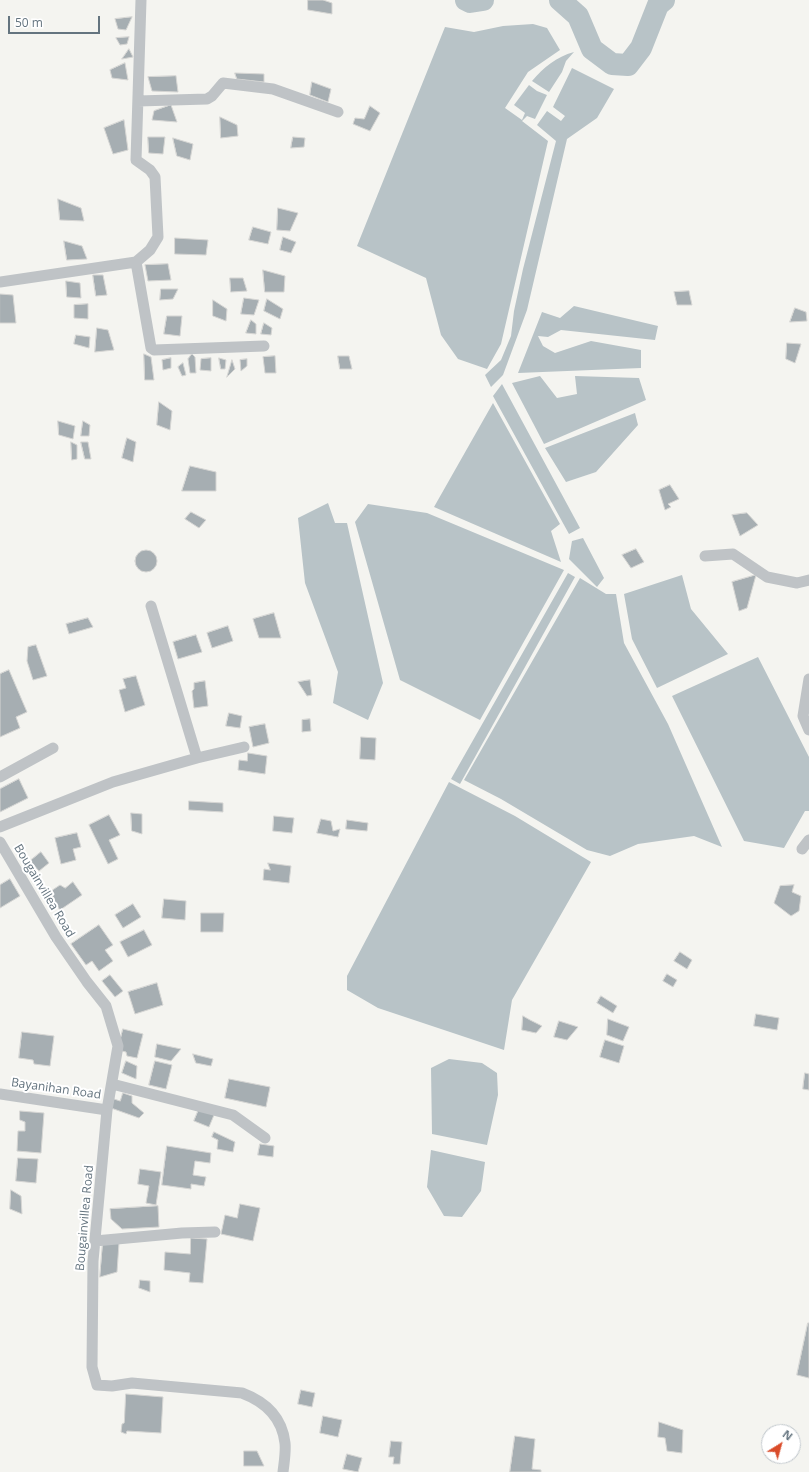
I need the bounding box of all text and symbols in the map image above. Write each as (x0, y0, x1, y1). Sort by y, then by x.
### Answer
scale bar (10, 8, 102, 34)
text: 50 m (15, 14, 43, 31)
street label: Bougainvillea Road (10, 842, 78, 940)
street label: Bayanihan Road (10, 1076, 102, 1102)
street label: Bougainvillea Road (73, 1165, 97, 1271)
north arrow (761, 1424, 801, 1464)
text: N (780, 1426, 796, 1443)

